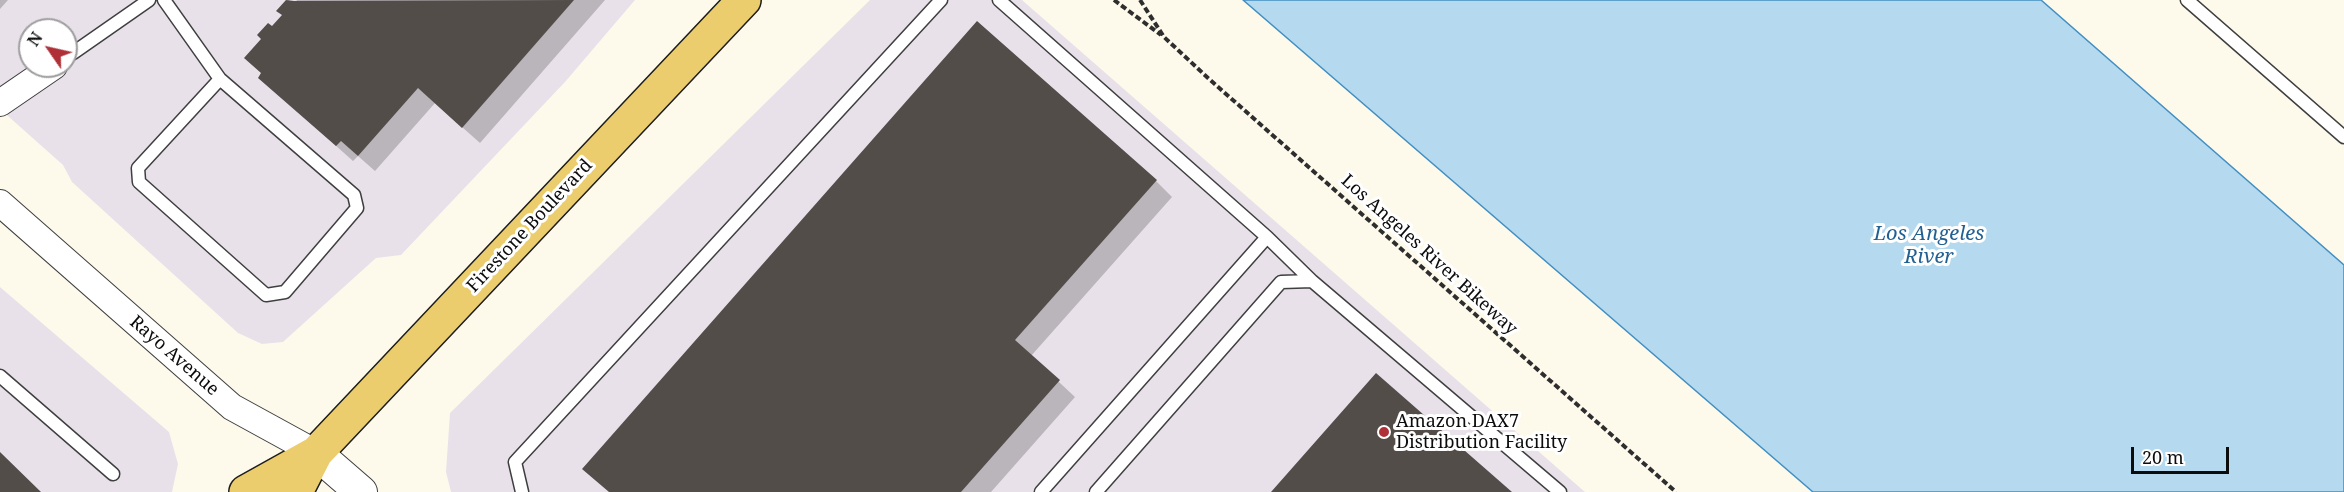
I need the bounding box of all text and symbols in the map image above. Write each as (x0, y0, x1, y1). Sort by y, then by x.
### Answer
north arrow (18, 18, 78, 78)
text: N (22, 28, 47, 50)
street label: Firestone Boulevard (463, 155, 597, 297)
street label: Los Angeles River Bikeway (1336, 170, 1522, 340)
water label: Los Angeles River (1874, 222, 1984, 269)
street label: Rayo Avenue (125, 311, 223, 401)
place label: Amazon DAX7 Distribution Facility (1396, 411, 1567, 454)
marker: Amazon DAX7 Distribution Facility (1377, 425, 1391, 439)
scale bar (2134, 435, 2232, 473)
text: 20 m (2142, 445, 2184, 469)

